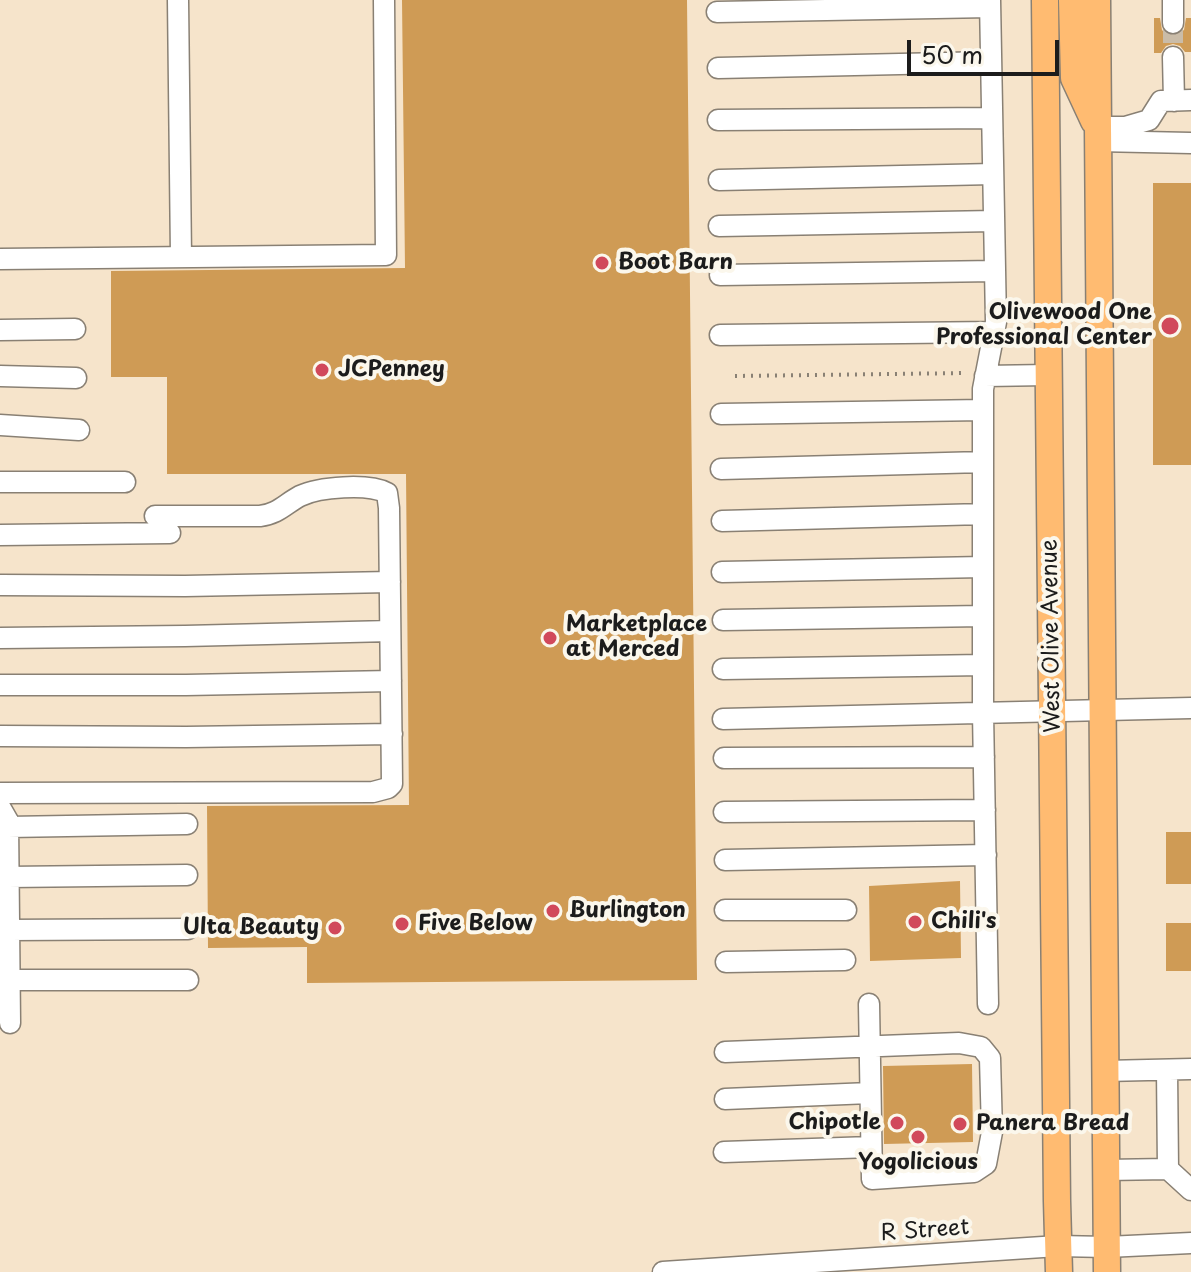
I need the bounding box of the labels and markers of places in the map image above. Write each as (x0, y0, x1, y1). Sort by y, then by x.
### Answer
place label: Boot Barn (618, 250, 733, 276)
marker: Boot Barn (593, 254, 611, 272)
place label: Olivewood One Professional Center (936, 300, 1152, 352)
marker: Olivewood One Professional Center (1159, 315, 1181, 337)
place label: JCPenney (338, 357, 445, 383)
marker: JCPenney (313, 361, 331, 379)
place label: Marketplace at Merced (566, 612, 707, 664)
marker: Marketplace at Merced (541, 629, 559, 647)
place label: Burlington (569, 898, 686, 924)
marker: Burlington (544, 902, 562, 920)
place label: Chili's (931, 909, 996, 935)
place label: Five Below (418, 911, 533, 937)
marker: Chili's (906, 913, 924, 931)
place label: Ulta Beauty (183, 915, 319, 941)
marker: Five Below (393, 915, 411, 933)
marker: Ulta Beauty (326, 919, 344, 937)
place label: Chipotle (789, 1110, 881, 1136)
place label: Panera Bread (976, 1111, 1129, 1137)
marker: Chipotle (888, 1114, 906, 1132)
marker: Panera Bread (951, 1115, 969, 1133)
marker: Yogolicious (909, 1128, 927, 1146)
place label: Yogolicious (858, 1150, 978, 1176)

